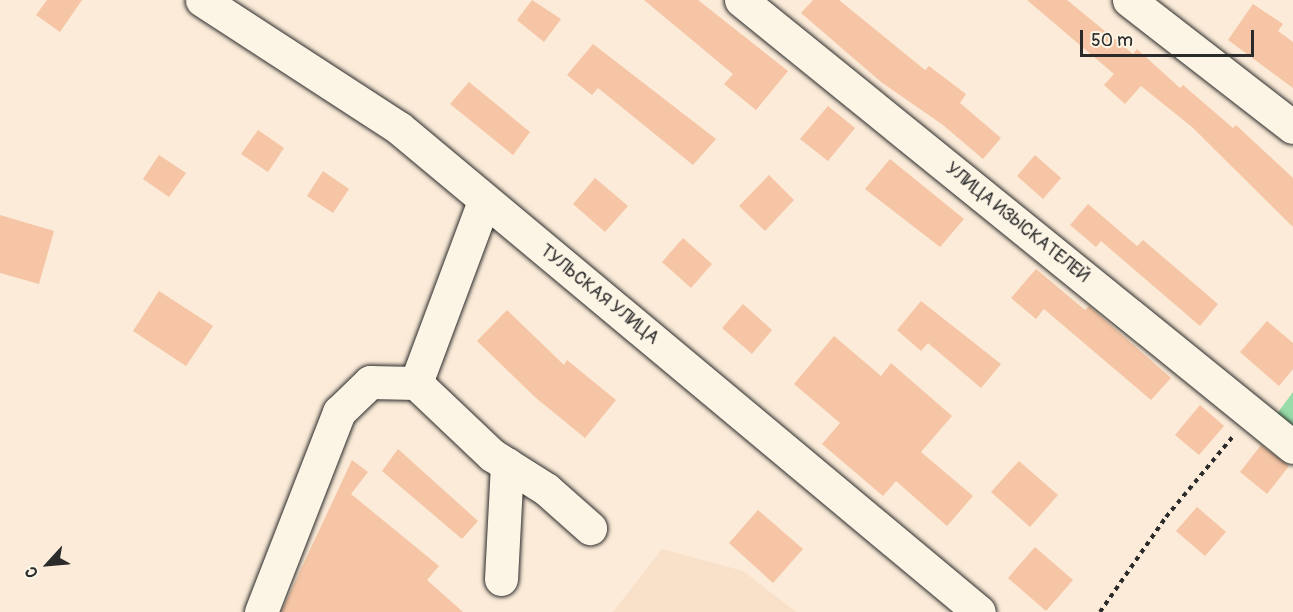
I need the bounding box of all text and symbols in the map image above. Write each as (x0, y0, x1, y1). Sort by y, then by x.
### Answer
scale bar (1083, 18, 1257, 56)
text: 50 m (1091, 29, 1133, 52)
street label: УЛИЦА ИЗЫСКАТЕЛЕЙ (941, 158, 1093, 288)
street label: ТУЛЬСКАЯ УЛИЦА (535, 240, 663, 350)
north arrow (18, 534, 78, 594)
text: С (21, 563, 43, 581)

